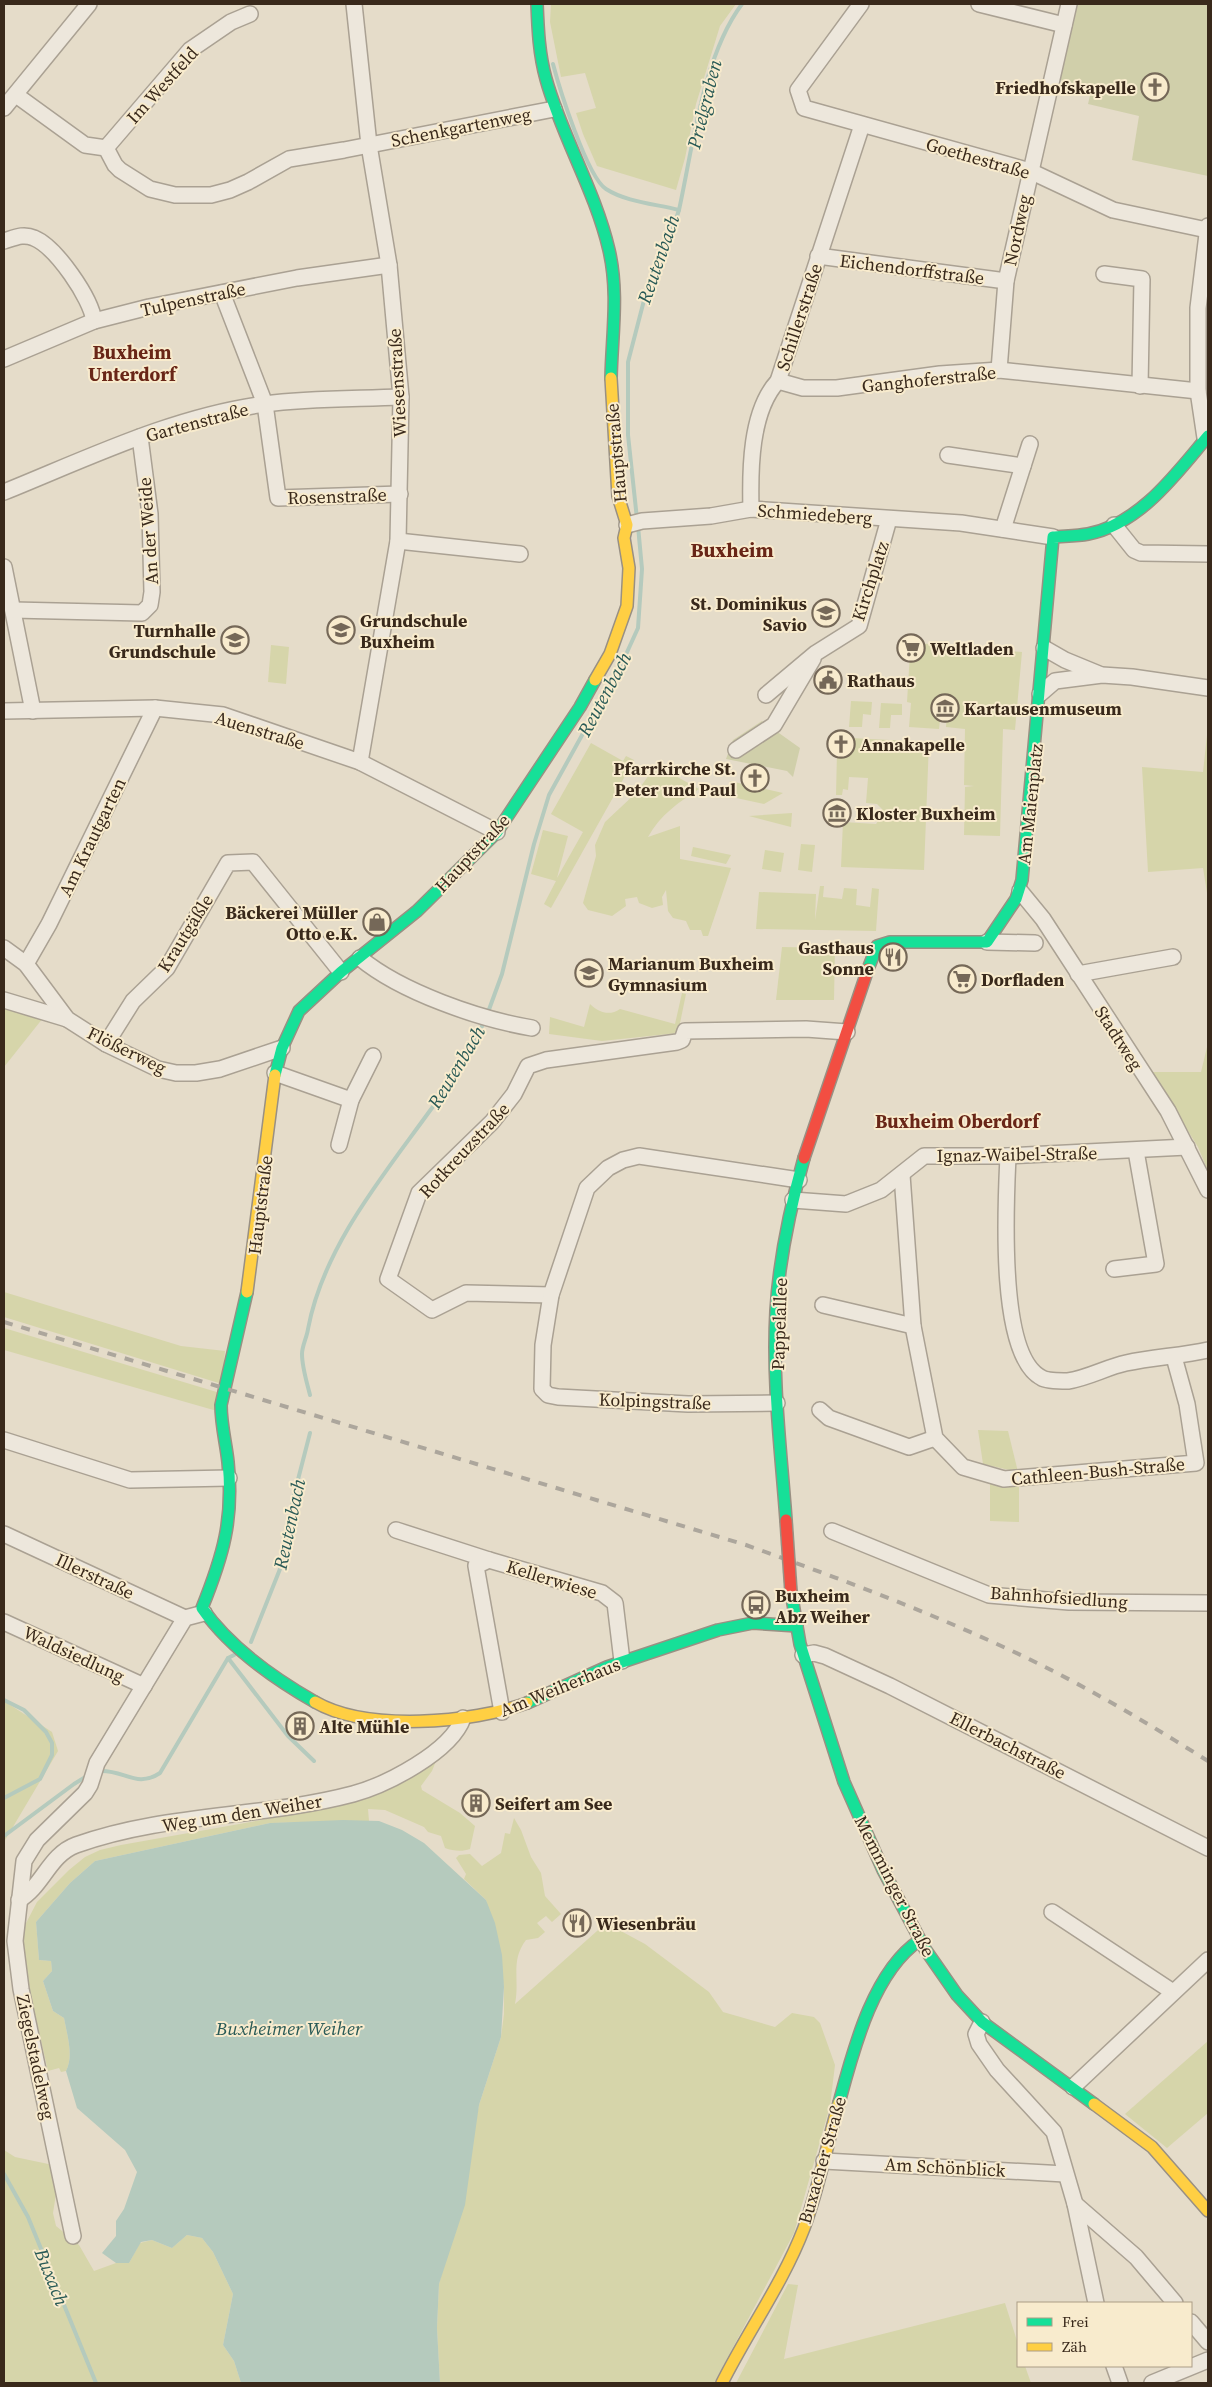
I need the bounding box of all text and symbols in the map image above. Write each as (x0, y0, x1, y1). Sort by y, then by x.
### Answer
street label: Im Westfeld (121, 41, 203, 129)
water label: Prielgraben (680, 57, 728, 152)
church icon: Friedhofskapelle (1140, 72, 1170, 102)
place label: Friedhofskapelle (995, 75, 1136, 100)
street label: Schenkgartenweg (389, 101, 533, 153)
street label: Goethestraße (923, 131, 1033, 185)
street label: Nordweg (997, 192, 1037, 268)
water label: Reutenbach (630, 210, 686, 308)
street label: Eichendorffstraße (838, 248, 986, 290)
street label: Schillerstraße (770, 260, 828, 374)
street label: Tulpenstraße (138, 276, 248, 322)
street label: Wiesenstraße (382, 328, 412, 438)
district label: Buxheim Unterdorf (88, 339, 178, 387)
street label: Ganghoferstraße (861, 360, 997, 398)
street label: Gartenstraße (143, 396, 251, 448)
street label: Hauptstraße (599, 402, 633, 504)
street label: An der Weide (132, 476, 164, 586)
street label: Rosenstraße (287, 482, 387, 510)
street label: Schmiedeberg (757, 498, 873, 530)
district label: Buxheim (690, 536, 774, 564)
street label: Kirchplatz (845, 538, 895, 624)
place label: St. Dominikus Savio (690, 591, 807, 637)
school or university icon: St. Dominikus Savio (811, 598, 841, 628)
place label: Grundschule Buxheim (360, 608, 467, 654)
school or university icon: Grundschule Buxheim (326, 615, 356, 645)
place label: Turnhalle Grundschule (109, 618, 216, 664)
school or university icon: Turnhalle Grundschule (220, 625, 250, 655)
supermarket icon: Weltladen (896, 633, 926, 663)
place label: Weltladen (930, 636, 1014, 661)
water label: Reutenbach (570, 647, 637, 742)
public building icon: Rathaus (813, 665, 843, 695)
place label: Rathaus (847, 668, 915, 693)
museum icon: Kartausenmuseum (930, 693, 960, 723)
place label: Kartausenmuseum (964, 696, 1122, 721)
street label: Auenstraße (212, 705, 308, 755)
church icon: Annakapelle (826, 729, 856, 759)
place label: Annakapelle (860, 732, 965, 757)
street label: Am Maienplatz (1011, 742, 1049, 866)
place label: Pfarrkirche St. Peter und Paul (614, 756, 736, 802)
church icon: Pfarrkirche St. Peter und Paul (740, 763, 770, 793)
street label: Am Krautgarten (52, 773, 132, 901)
museum icon: Kloster Buxheim (822, 798, 852, 828)
place label: Kloster Buxheim (856, 801, 996, 826)
street label: Hauptstraße (429, 808, 515, 898)
street label: Krautgäßle (151, 889, 219, 977)
place label: Bäckerei Müller Otto e.K. (225, 900, 359, 946)
shop icon: Bäckerei Müller Otto e.K. (362, 907, 392, 937)
place label: Gasthaus Sonne (798, 935, 874, 981)
restaurant icon: Gasthaus Sonne (878, 942, 908, 972)
place label: Marianum Buxheim Gymnasium (608, 951, 774, 997)
school or university icon: Marianum Buxheim Gymnasium (574, 958, 604, 988)
supermarket icon: Dorfladen (947, 964, 977, 994)
place label: Dorfladen (981, 967, 1064, 992)
street label: Stadtweg (1089, 1001, 1149, 1075)
street label: Flößerweg (83, 1020, 171, 1080)
water label: Reutenbach (421, 1020, 491, 1114)
street label: Rotkreuzstraße (413, 1097, 515, 1203)
district label: Buxheim Oberdorf (875, 1108, 1041, 1134)
street label: Ignaz-Waibel-Straße (937, 1140, 1097, 1168)
street label: Hauptstraße (242, 1154, 278, 1256)
street label: Pappelallee (765, 1277, 793, 1371)
street label: Kolpingstraße (598, 1387, 712, 1415)
street label: Cathleen-Bush-Straße (1010, 1451, 1186, 1491)
water label: Reutenbach (266, 1475, 311, 1573)
street label: Illerstraße (52, 1547, 138, 1605)
street label: Kellerwiese (504, 1553, 600, 1605)
street label: Bahnhofsiedlung (989, 1580, 1129, 1614)
place label: Buxheim Abz Weiher (775, 1583, 871, 1629)
bus stop icon: Buxheim Abz Weiher (741, 1590, 771, 1620)
street label: Waldsiedlung (19, 1620, 129, 1688)
street label: Am Weiherhaus (496, 1651, 624, 1723)
street label: Ellerbachstraße (946, 1705, 1070, 1785)
building icon: Alte Mühle (285, 1711, 315, 1741)
place label: Alte Mühle (319, 1714, 409, 1739)
street label: Weg um den Weiher (160, 1788, 324, 1838)
building icon: Seifert am See (461, 1788, 491, 1818)
place label: Seifert am See (495, 1791, 612, 1816)
street label: Memminger Straße (849, 1811, 941, 1961)
restaurant icon: Wiesenbräu (562, 1908, 592, 1938)
place label: Wiesenbräu (596, 1911, 696, 1936)
street label: Ziegelstadelweg (11, 1992, 61, 2122)
water label: Buxheimer Weiher (215, 2015, 364, 2041)
street label: Buxacher Straße (792, 2093, 852, 2227)
street label: Am Schönblick (884, 2151, 1006, 2183)
water label: Buxach (28, 2243, 76, 2310)
legend (1017, 2302, 1192, 2367)
text: Frei (1062, 2311, 1089, 2332)
text: Zäh (1062, 2336, 1087, 2357)

